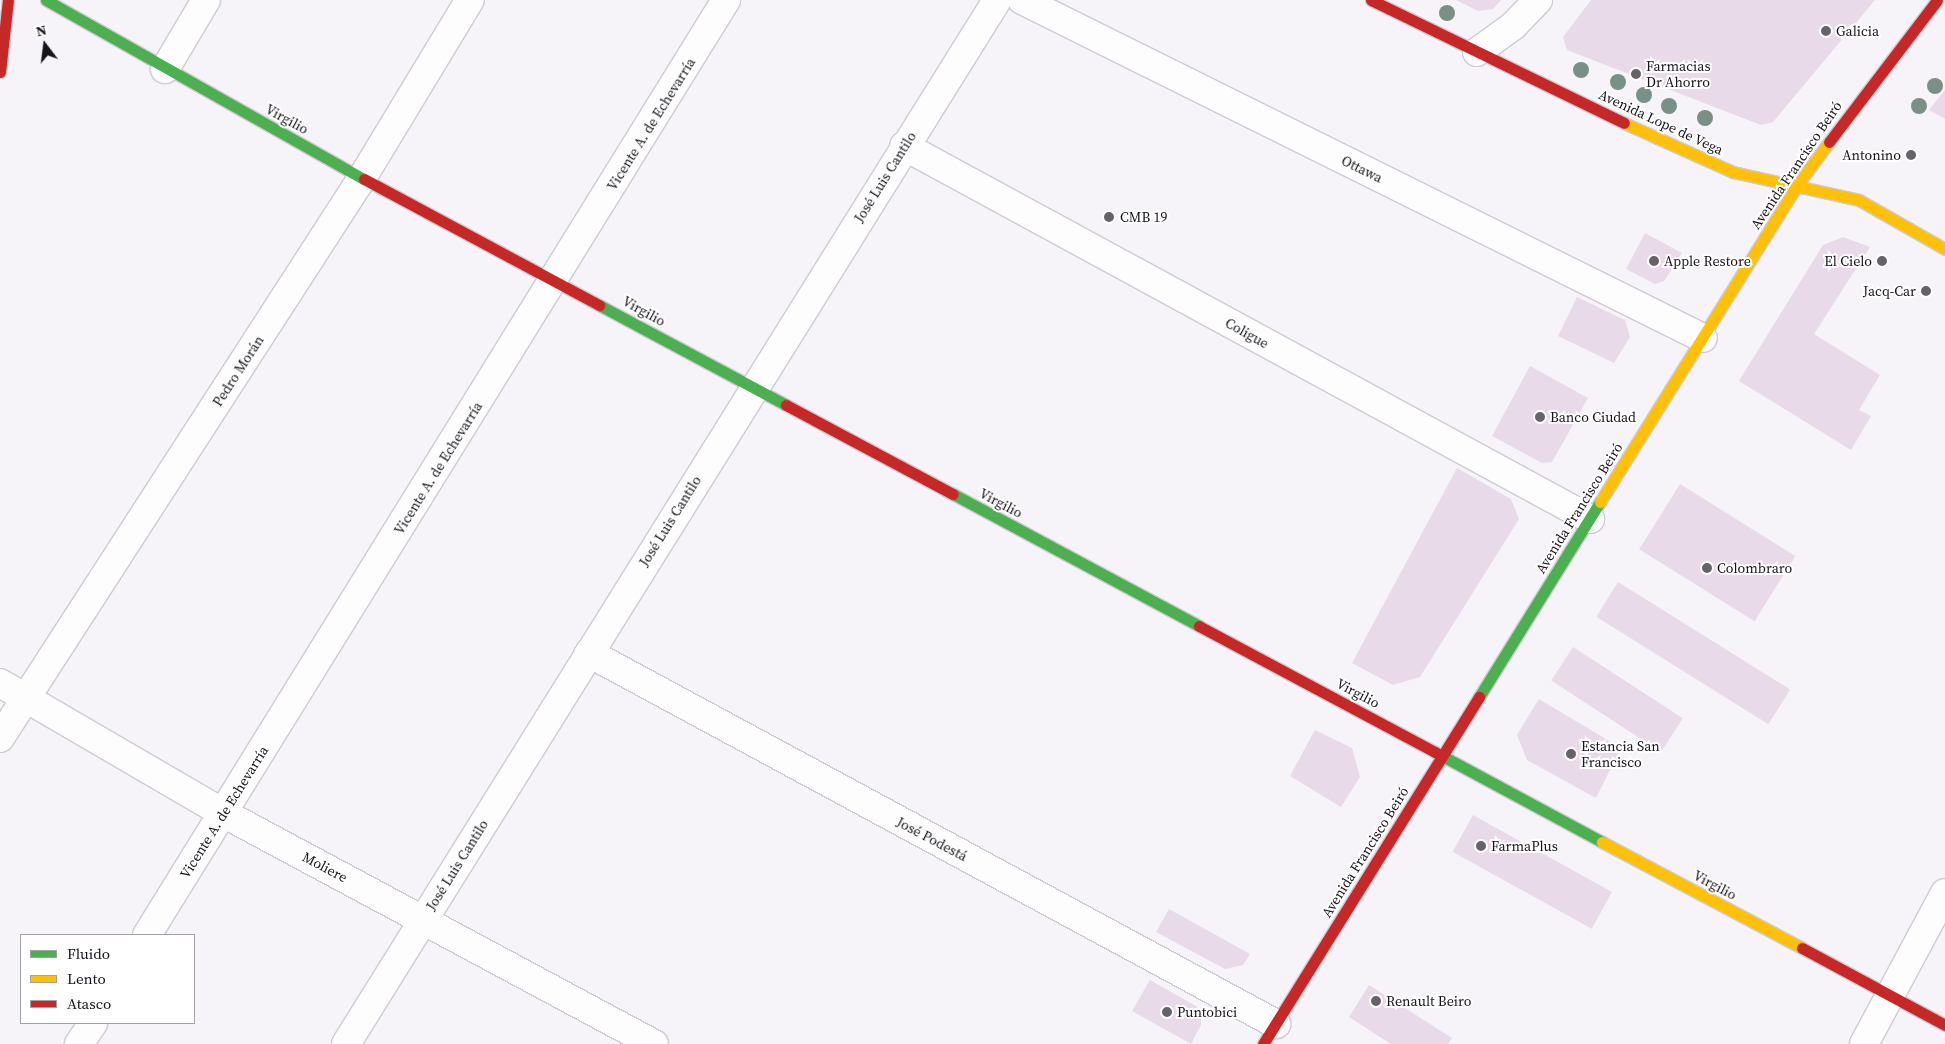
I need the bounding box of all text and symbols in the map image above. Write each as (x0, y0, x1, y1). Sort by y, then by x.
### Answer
north arrow (20, 20, 70, 70)
text: N (34, 20, 49, 41)
place label: Galicia (1836, 23, 1879, 39)
marker: Galicia (1820, 25, 1832, 37)
street label: Vicente A. de Echevarría (603, 55, 699, 193)
place label: Farmacias Dr Ahorro (1646, 58, 1710, 90)
marker: Farmacias Dr Ahorro (1630, 68, 1642, 80)
street label: Avenida Lope de Vega (1596, 86, 1726, 158)
street label: Avenida Francisco Beiró (1747, 98, 1845, 232)
street label: Virgilio (263, 100, 311, 138)
street label: José Luis Cantilo (850, 129, 920, 225)
place label: Antonino (1842, 147, 1901, 163)
marker: Antonino (1905, 149, 1917, 161)
street label: Ottawa (1339, 152, 1385, 186)
place label: CMB 19 (1120, 209, 1168, 225)
marker: CMB 19 (1102, 210, 1116, 224)
place label: Apple Restore (1664, 253, 1751, 269)
place label: El Cielo (1824, 253, 1872, 269)
marker: Apple Restore (1648, 255, 1660, 267)
marker: El Cielo (1876, 255, 1888, 267)
place label: Jacq-Car (1863, 283, 1916, 299)
marker: Jacq-Car (1920, 285, 1932, 297)
street label: Virgilio (620, 292, 668, 330)
street label: Coligue (1222, 314, 1272, 352)
street label: Pedro Morán (209, 332, 267, 410)
street label: Vicente A. de Echevarría (390, 399, 486, 537)
place label: Banco Ciudad (1550, 409, 1636, 425)
marker: Banco Ciudad (1534, 411, 1546, 423)
street label: Avenida Francisco Beiró (1532, 440, 1626, 576)
street label: José Luis Cantilo (635, 473, 705, 569)
street label: Virgilio (977, 485, 1025, 521)
place label: Colombraro (1717, 560, 1792, 576)
marker: Colombraro (1701, 562, 1713, 574)
street label: Virgilio (1334, 675, 1382, 711)
place label: Estancia San Francisco (1581, 738, 1660, 770)
street label: Vicente A. de Echevarría (176, 743, 272, 881)
marker: Estancia San Francisco (1565, 748, 1577, 760)
street label: Avenida Francisco Beiró (1318, 784, 1412, 920)
street label: José Podestá (894, 813, 970, 865)
street label: José Luis Cantilo (422, 817, 492, 913)
place label: FarmaPlus (1491, 838, 1558, 854)
marker: FarmaPlus (1475, 840, 1487, 852)
street label: Moliere (300, 848, 350, 886)
street label: Virgilio (1691, 867, 1739, 903)
legend (20, 934, 195, 1024)
text: Fluido (67, 943, 110, 964)
text: Lento (67, 968, 106, 989)
text: Atasco (67, 993, 111, 1014)
place label: Renault Beiro (1386, 993, 1471, 1009)
marker: Renault Beiro (1370, 995, 1382, 1007)
place label: Puntobici (1177, 1004, 1237, 1020)
marker: Puntobici (1161, 1006, 1173, 1018)

